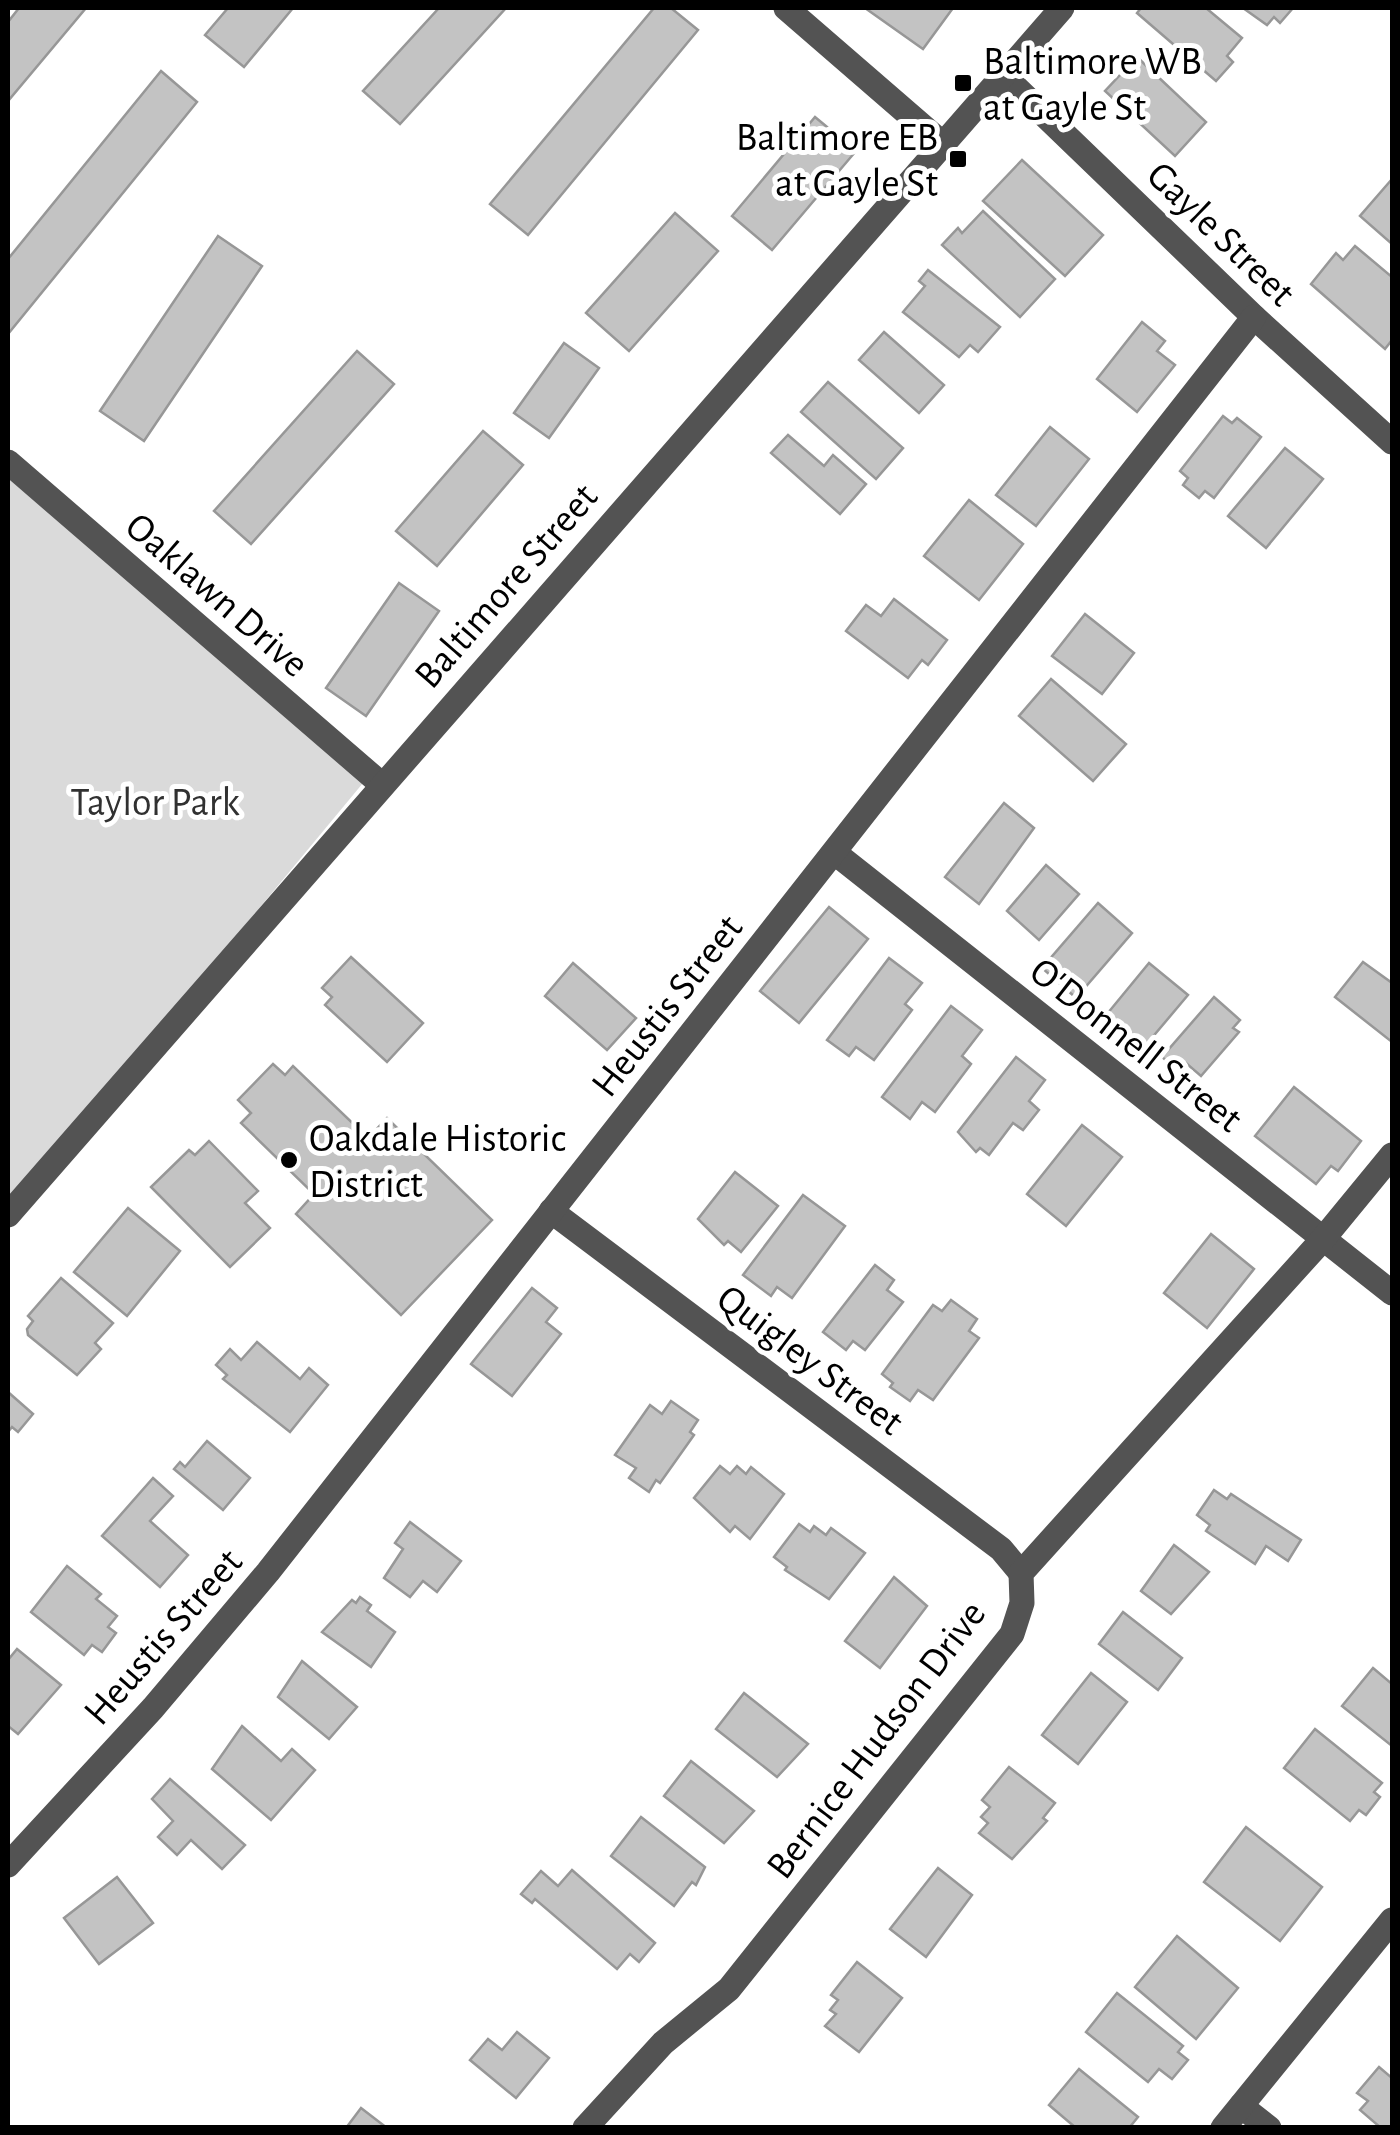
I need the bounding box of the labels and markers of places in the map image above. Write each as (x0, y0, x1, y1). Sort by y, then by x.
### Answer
place label: Baltimore WB at Gayle St (983, 42, 1202, 128)
marker: Baltimore WB at Gayle St (952, 72, 974, 94)
place label: Baltimore EB at Gayle St (736, 118, 938, 204)
marker: Baltimore EB at Gayle St (947, 148, 969, 170)
place label: Oakdale Historic District (309, 1119, 566, 1205)
marker: Oakdale Historic District (278, 1149, 300, 1171)

